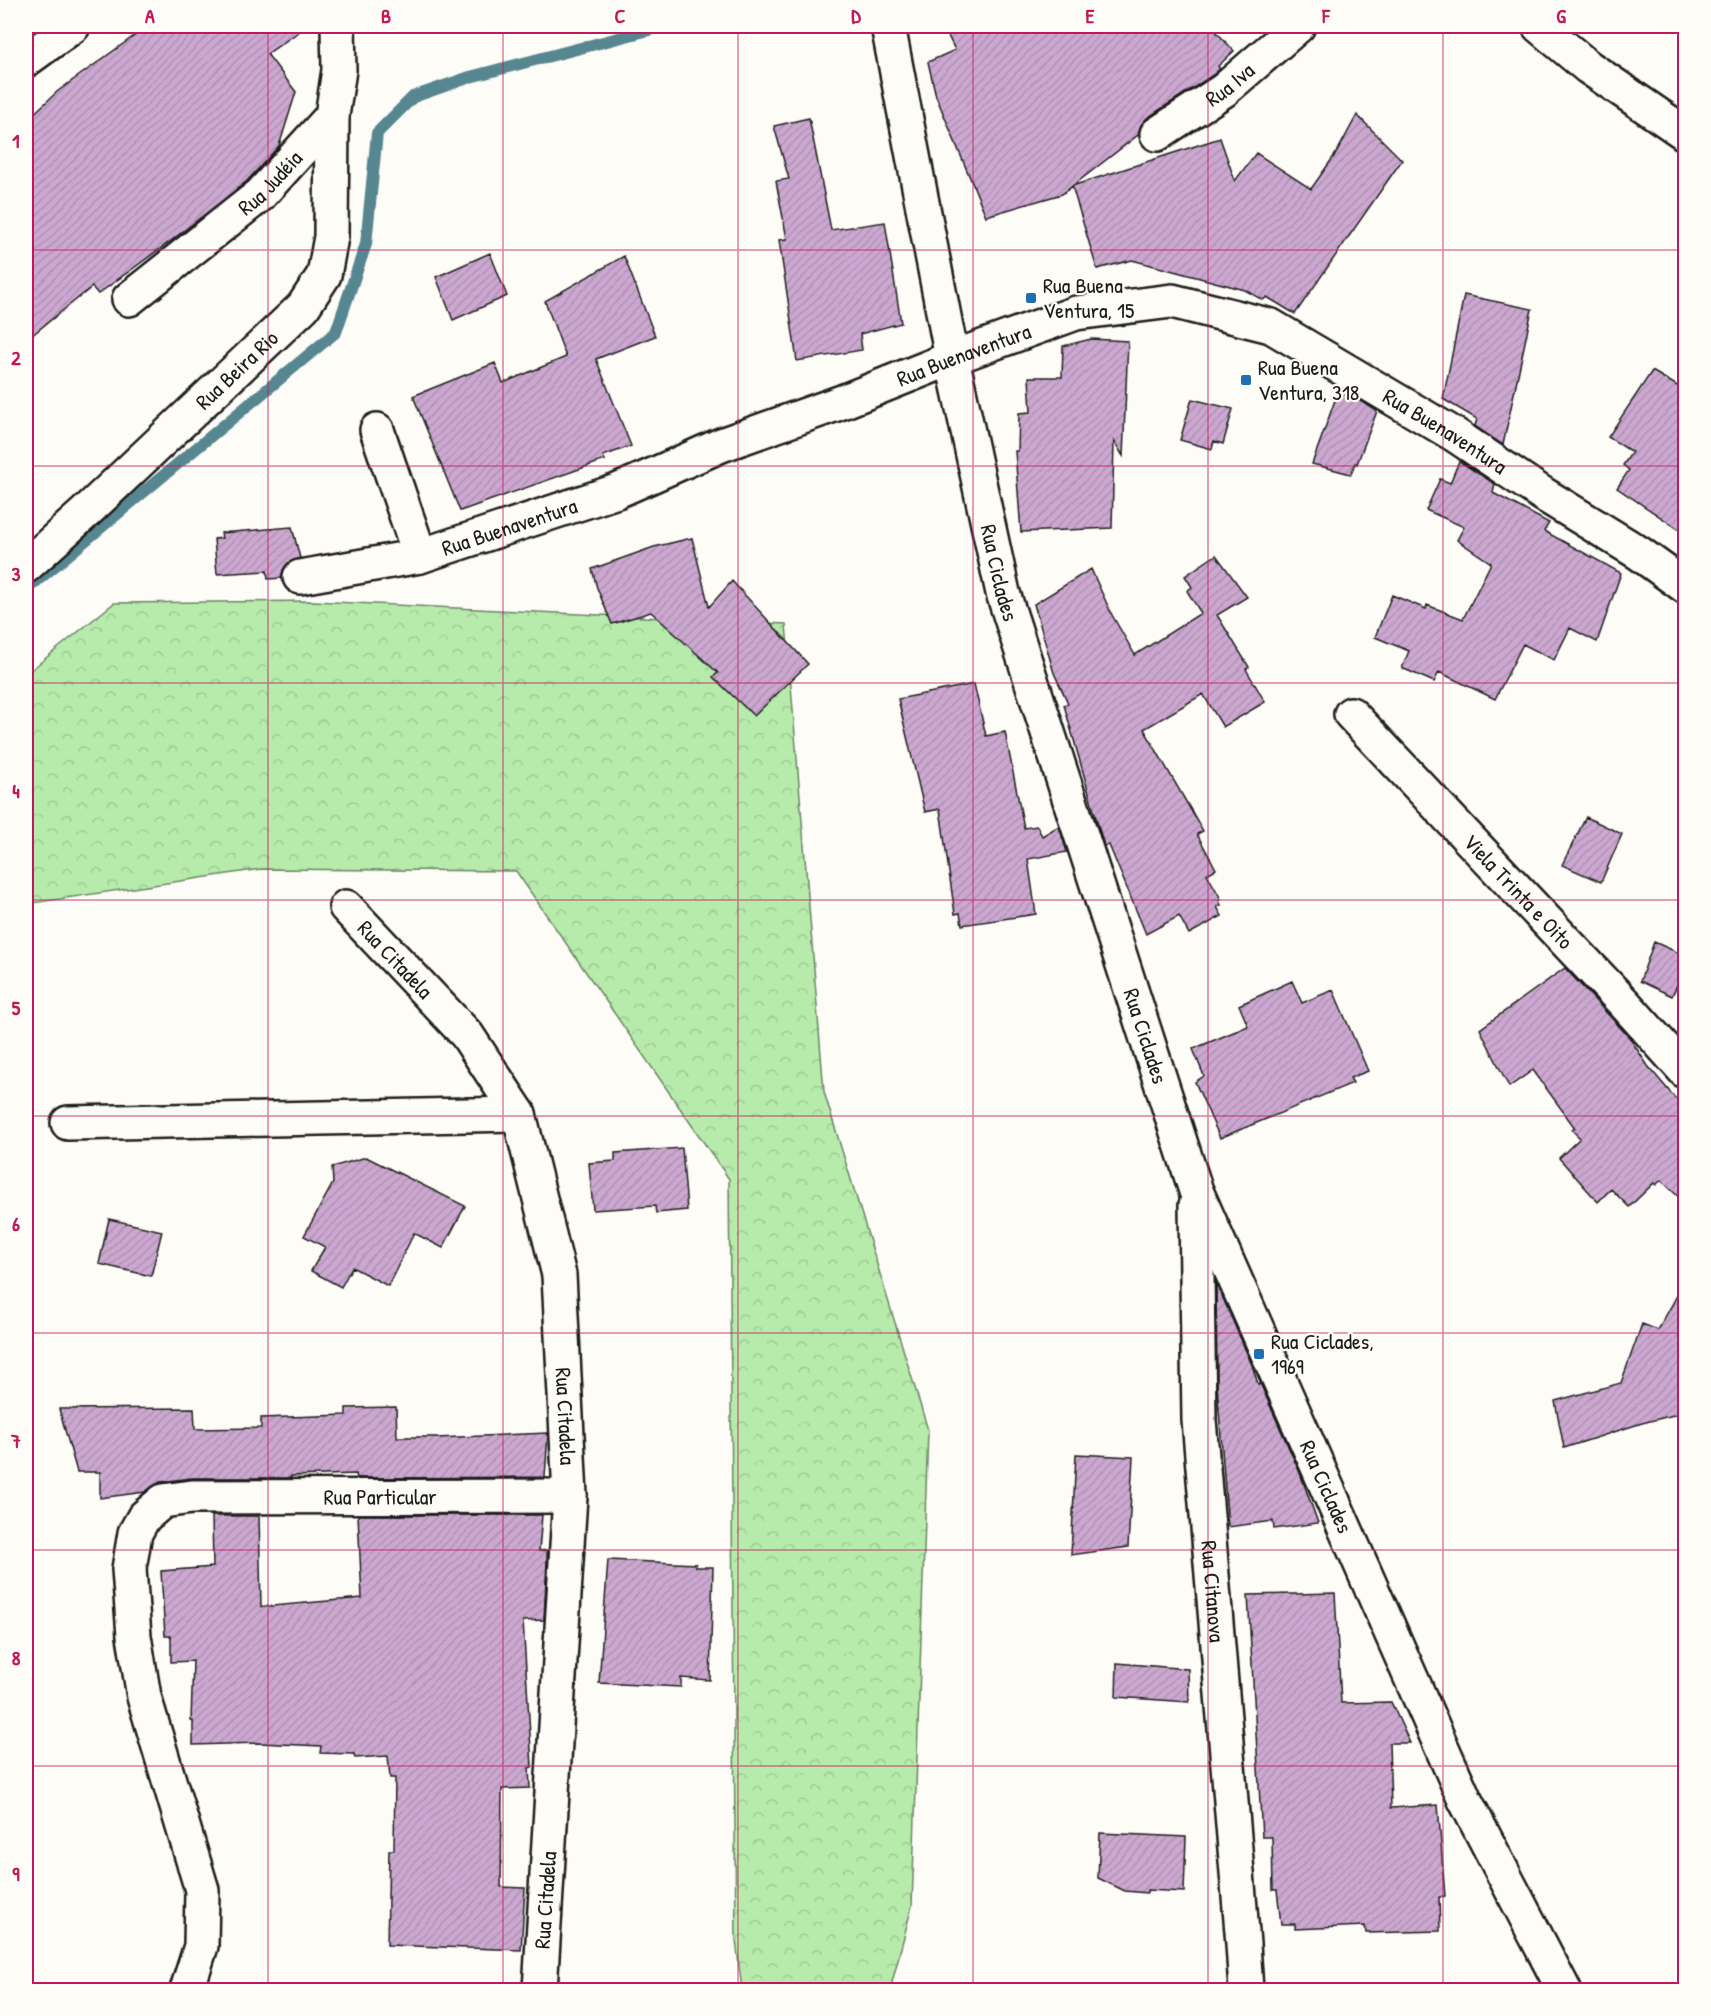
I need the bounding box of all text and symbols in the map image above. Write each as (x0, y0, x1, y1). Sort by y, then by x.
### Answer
text: A (145, 2, 155, 29)
text: B (381, 2, 391, 29)
text: C (615, 2, 626, 29)
text: D (851, 2, 861, 29)
text: E (1086, 2, 1095, 29)
text: F (1321, 2, 1331, 29)
text: G (1556, 2, 1566, 29)
street label: Rua Iva (1199, 55, 1261, 113)
text: 1 (12, 127, 20, 154)
street label: Rua Judéia (232, 143, 309, 222)
place label: Rua Buena Ventura, 15 (1043, 270, 1134, 325)
marker: Rua Buena Ventura, 15 (1024, 291, 1038, 305)
street label: Rua Buenaventura (892, 316, 1035, 394)
street label: Rua Beira Rio (189, 323, 285, 416)
text: 2 (11, 344, 21, 371)
place label: Rua Buena Ventura, 318 (1258, 352, 1359, 407)
marker: Rua Buena Ventura, 318 (1239, 373, 1253, 387)
street label: Rua Buenaventura (1378, 381, 1513, 481)
street label: Rua Buenaventura (438, 490, 581, 563)
street label: Rua Ciclades (974, 522, 1026, 625)
text: 3 (12, 560, 21, 587)
text: 4 (12, 777, 20, 804)
street label: Viela Trinta e Oito (1457, 827, 1580, 956)
street label: Rua Citadela (351, 914, 440, 1005)
street label: Rua Ciclades (1117, 985, 1175, 1087)
text: 5 (12, 994, 21, 1021)
text: 6 (12, 1210, 20, 1237)
place label: Rua Ciclades, 1969 (1271, 1326, 1374, 1381)
marker: Rua Ciclades, 1969 (1252, 1347, 1266, 1361)
street label: Rua Citadela (549, 1367, 583, 1466)
text: 7 (10, 1427, 21, 1454)
street label: Rua Ciclades (1293, 1435, 1360, 1538)
street label: Rua Particular (324, 1481, 437, 1512)
street label: Rua Citanova (1194, 1539, 1233, 1644)
text: 8 (12, 1644, 21, 1671)
street label: Rua Citadela (527, 1850, 563, 1950)
text: 9 (12, 1860, 20, 1887)

